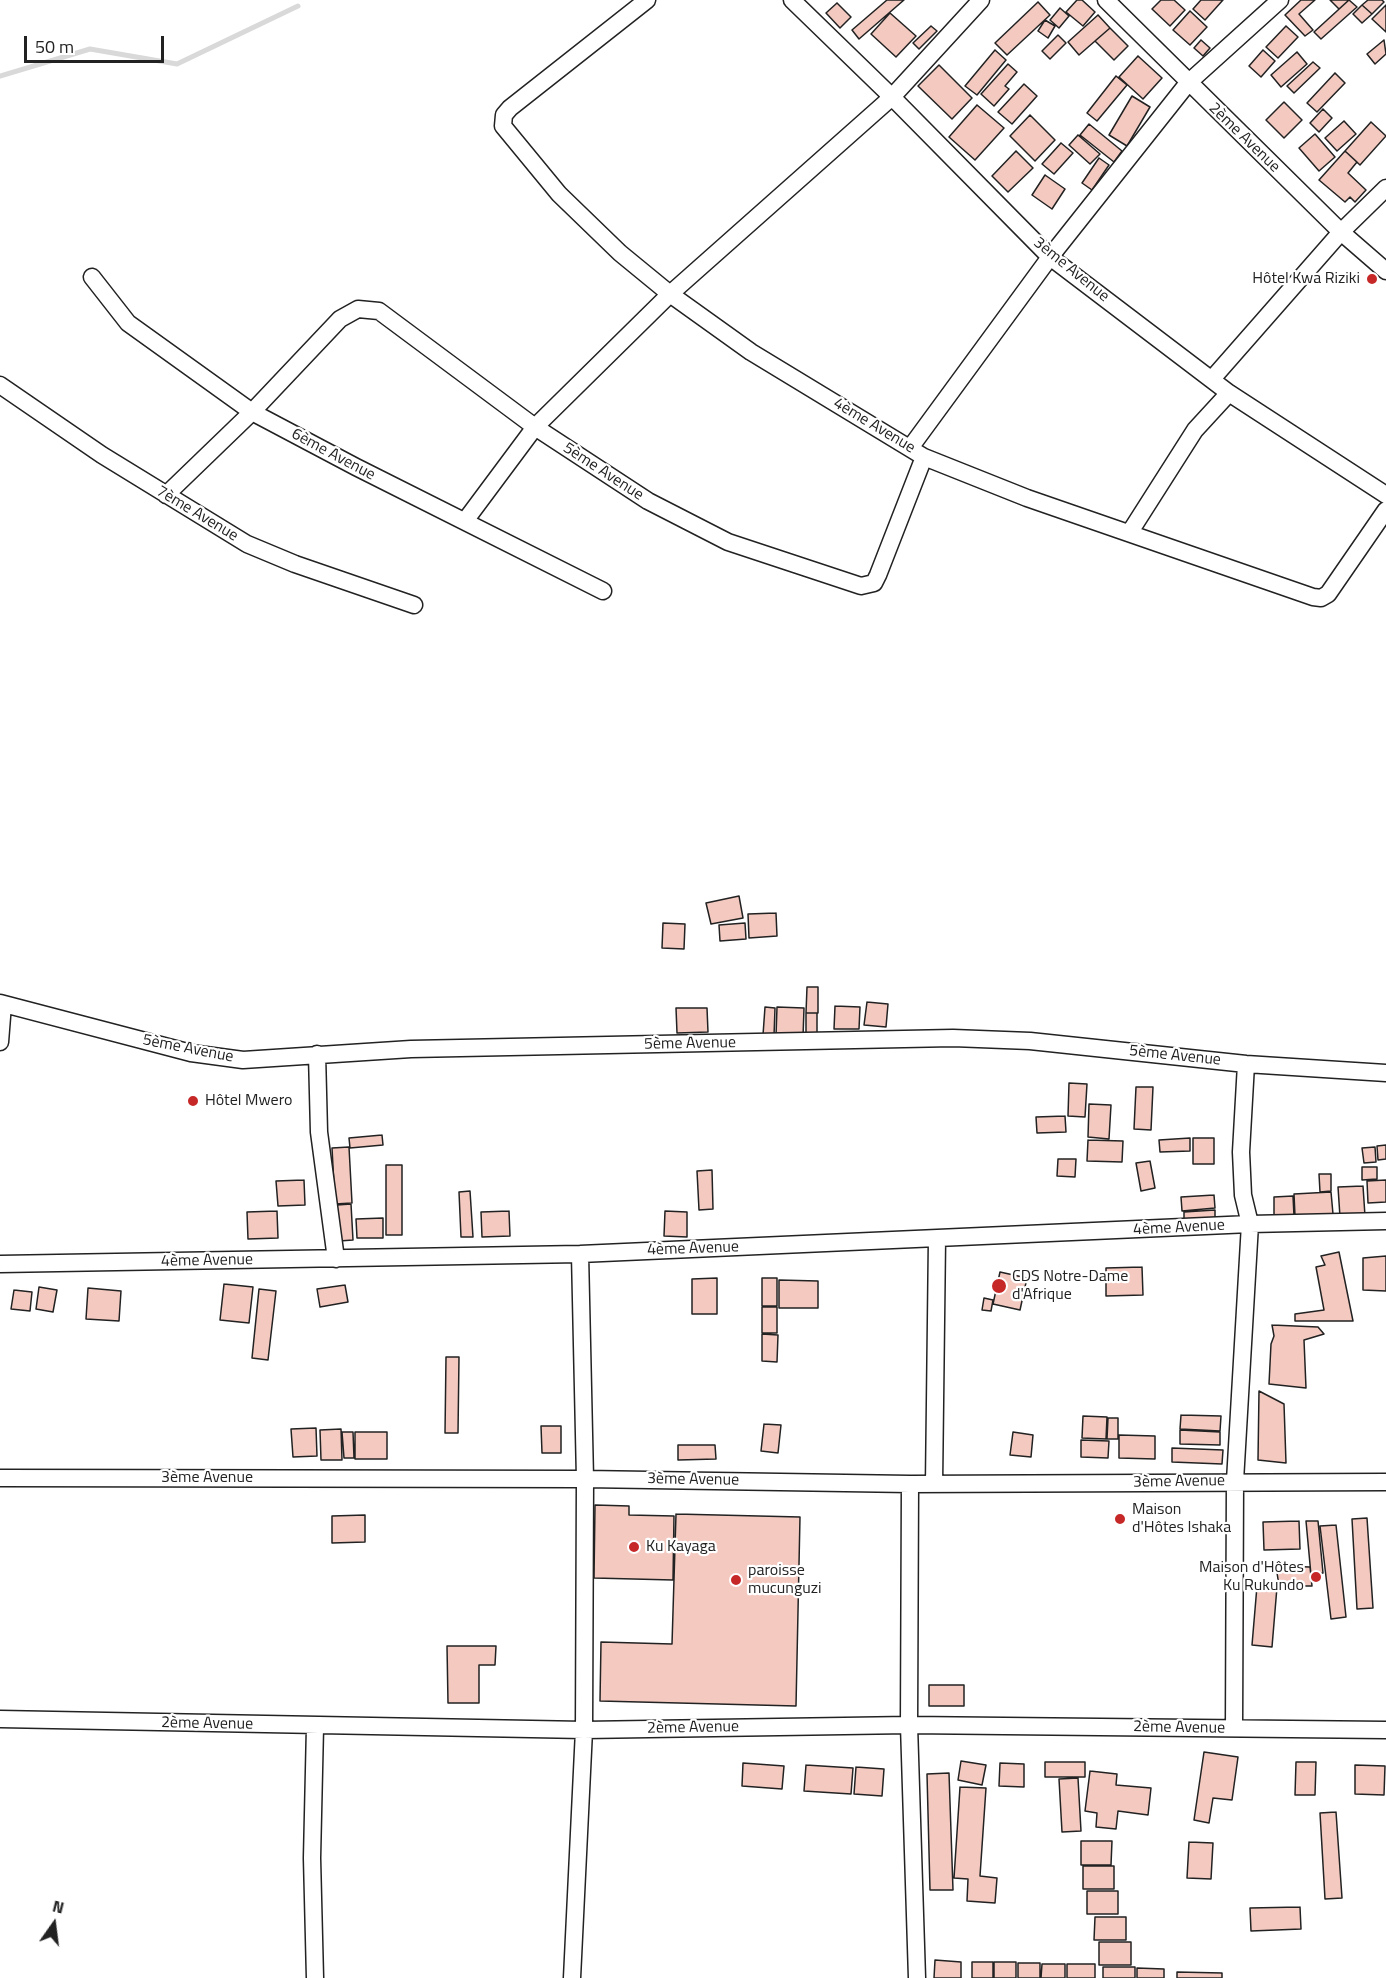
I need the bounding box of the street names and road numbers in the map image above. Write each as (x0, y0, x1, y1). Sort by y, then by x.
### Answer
street label: 2ème Avenue (1204, 99, 1284, 177)
street label: 3ème Avenue (1029, 234, 1113, 306)
street label: 4ème Avenue (830, 394, 918, 458)
street label: 6ème Avenue (288, 425, 378, 485)
street label: 5ème Avenue (559, 439, 647, 505)
street label: 7ème Avenue (153, 482, 241, 546)
street label: 5ème Avenue (141, 1031, 235, 1067)
street label: 5ème Avenue (644, 1034, 736, 1054)
street label: 5ème Avenue (1128, 1042, 1222, 1070)
street label: 4ème Avenue (1133, 1216, 1225, 1240)
street label: 4ème Avenue (647, 1238, 739, 1260)
street label: 4ème Avenue (161, 1251, 253, 1271)
street label: 3ème Avenue (161, 1468, 253, 1488)
street label: 3ème Avenue (647, 1470, 739, 1490)
street label: 3ème Avenue (1133, 1472, 1225, 1492)
street label: 2ème Avenue (161, 1714, 253, 1734)
street label: 2ème Avenue (647, 1718, 739, 1738)
street label: 2ème Avenue (1133, 1718, 1225, 1738)

